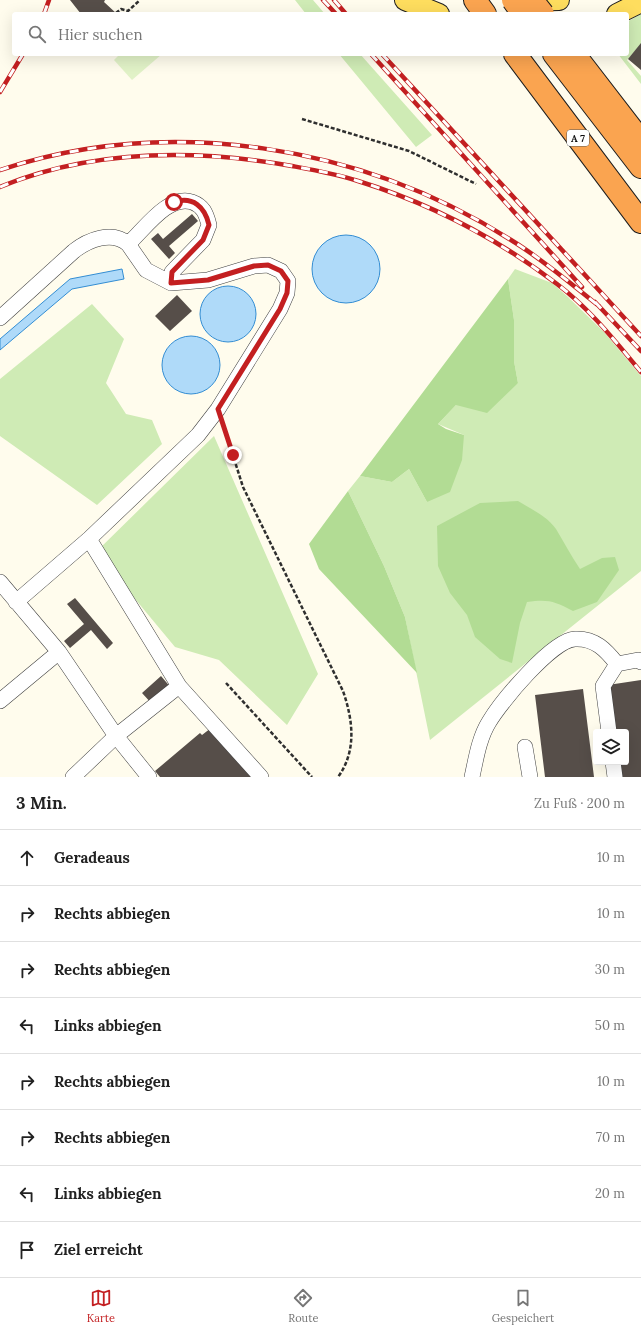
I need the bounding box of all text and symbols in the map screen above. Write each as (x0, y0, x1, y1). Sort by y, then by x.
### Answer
search box (12, 12, 629, 56)
icon: search (26, 23, 48, 45)
text: Hier suchen (58, 25, 142, 44)
road number: A 7 (567, 130, 589, 146)
route start (165, 193, 183, 211)
route end (224, 446, 242, 464)
map controls (593, 729, 629, 765)
button: layers (593, 729, 629, 765)
text: 3 Min. (16, 792, 67, 814)
text: Zu Fuß · 200 m (534, 795, 625, 812)
icon: ahead (16, 847, 38, 869)
text: Geradeaus (54, 848, 130, 867)
text: 10 m (597, 849, 625, 866)
icon: right (16, 903, 38, 925)
text: Rechts abbiegen (54, 904, 170, 923)
text: 10 m (597, 905, 625, 922)
icon: right (16, 959, 38, 981)
text: Rechts abbiegen (54, 960, 170, 979)
text: 30 m (595, 961, 625, 978)
icon: left (16, 1015, 38, 1037)
text: Links abbiegen (54, 1016, 162, 1035)
text: 50 m (595, 1017, 625, 1034)
icon: right (16, 1071, 38, 1093)
text: Rechts abbiegen (54, 1072, 170, 1091)
text: 10 m (597, 1073, 625, 1090)
icon: right (16, 1127, 38, 1149)
text: Rechts abbiegen (54, 1128, 170, 1147)
text: 70 m (596, 1129, 625, 1146)
icon: left (16, 1183, 38, 1205)
text: Links abbiegen (54, 1184, 162, 1203)
text: 20 m (595, 1185, 625, 1202)
icon: arrive (16, 1239, 38, 1261)
text: Ziel erreicht (54, 1240, 143, 1259)
tab: Karte (87, 1287, 115, 1325)
tab: Route (288, 1287, 318, 1325)
tab: Gespeichert (492, 1287, 554, 1325)

